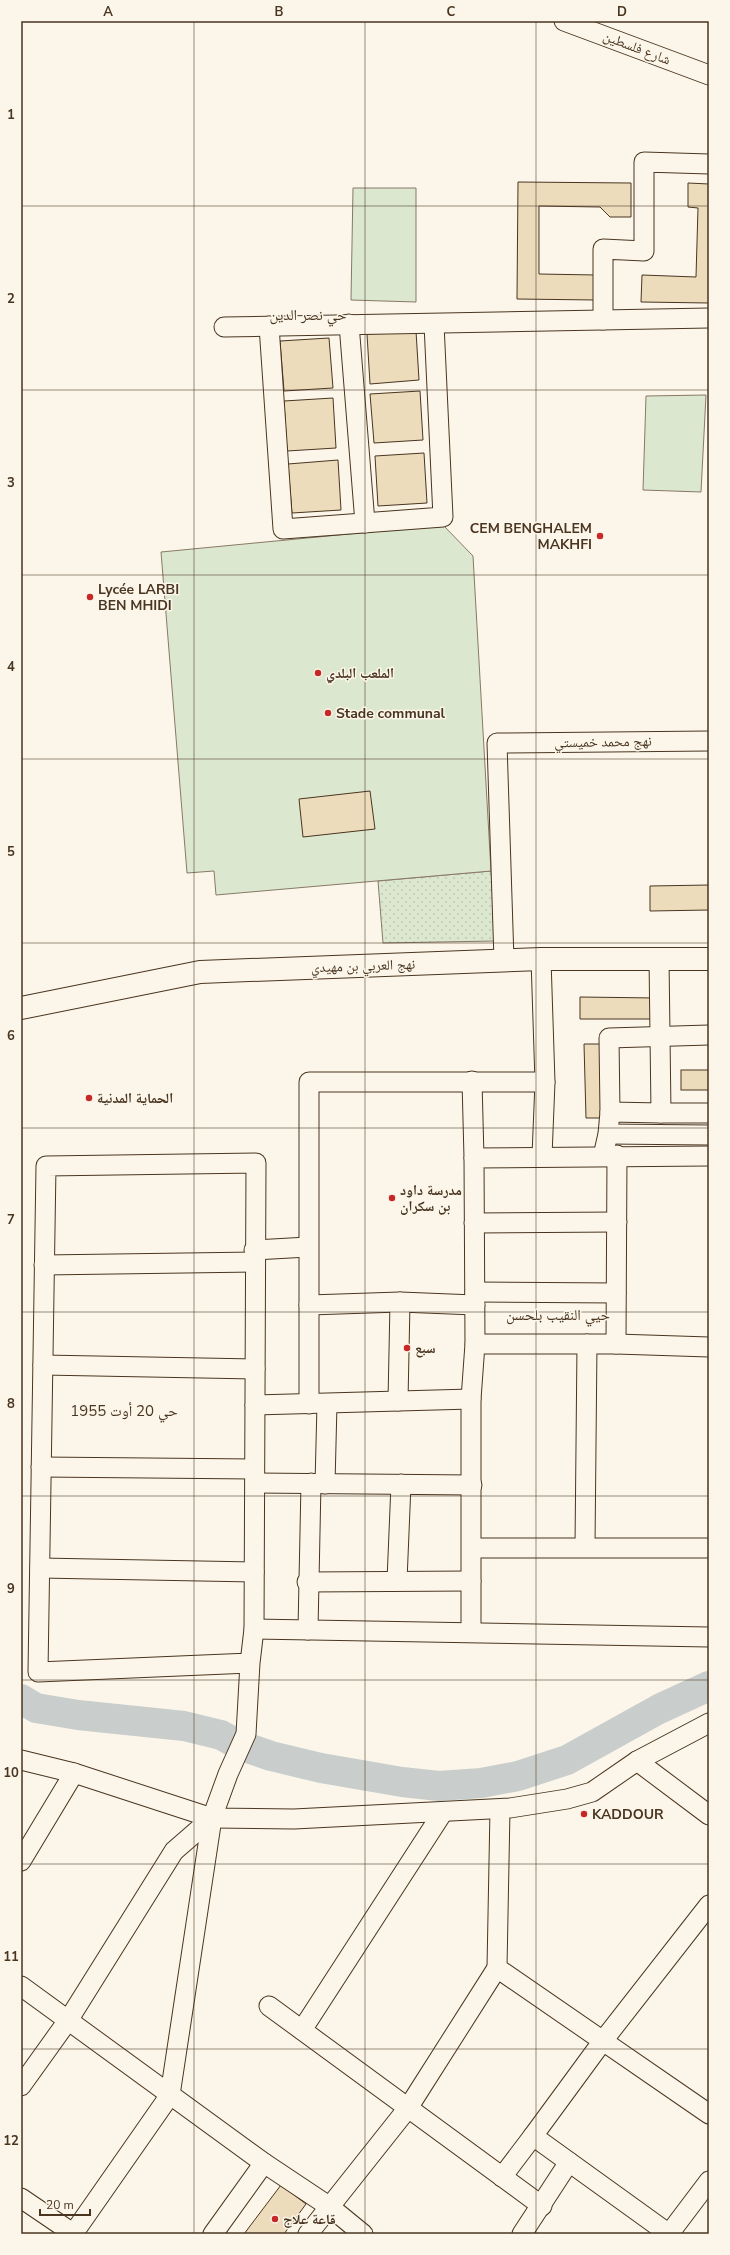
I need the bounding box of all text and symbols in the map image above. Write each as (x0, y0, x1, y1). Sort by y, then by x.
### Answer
text: A (103, 3, 113, 21)
text: B (275, 3, 284, 21)
text: C (447, 3, 456, 21)
text: D (617, 3, 627, 21)
street label: شارع فلسطين (601, 26, 673, 70)
text: 1 (7, 106, 15, 124)
text: 2 (7, 290, 15, 308)
district label: حي نصر الدين (269, 305, 347, 327)
text: 3 (7, 474, 15, 492)
place label: CEM BENGHALEM MAKHFI (470, 519, 592, 554)
marker: CEM BENGHALEM MAKHFI (595, 531, 605, 541)
place label: Lycée LARBI BEN MHIDI (98, 580, 179, 615)
marker: Lycée LARBI BEN MHIDI (85, 592, 95, 602)
text: 4 (7, 658, 15, 676)
place label: الملعب البلدي (326, 664, 394, 684)
marker: الملعب البلدي (313, 668, 323, 678)
place label: Stade communal (336, 704, 446, 723)
marker: Stade communal (323, 708, 333, 718)
street label: نهج محمد خميستي (554, 732, 652, 754)
text: 5 (7, 843, 15, 861)
street label: نهج العربي بن مهيدي (310, 955, 416, 979)
text: 6 (7, 1027, 15, 1045)
place label: الحماية المدنية (97, 1089, 173, 1108)
marker: الحماية المدنية (84, 1093, 94, 1103)
place label: مدرسة داود بن سكران (400, 1181, 462, 1216)
marker: مدرسة داود بن سكران (387, 1193, 397, 1203)
text: 7 (7, 1211, 15, 1229)
district label: حيي النقيب بلحسن (506, 1305, 610, 1327)
place label: سبع (415, 1339, 436, 1358)
marker: سبع (402, 1343, 412, 1353)
text: 8 (7, 1395, 15, 1413)
district label: حي 20 أوت 1955 (70, 1401, 178, 1423)
text: 9 (7, 1580, 15, 1598)
text: 10 (3, 1764, 19, 1782)
place label: KADDOUR (592, 1805, 664, 1824)
marker: KADDOUR (579, 1809, 589, 1819)
text: 11 (3, 1948, 19, 1966)
text: 12 (3, 2132, 19, 2150)
scale bar (40, 2191, 90, 2217)
text: 20 m (46, 2197, 74, 2213)
place label: قاعة علاج (283, 2210, 336, 2229)
marker: قاعة علاج (270, 2214, 280, 2224)

